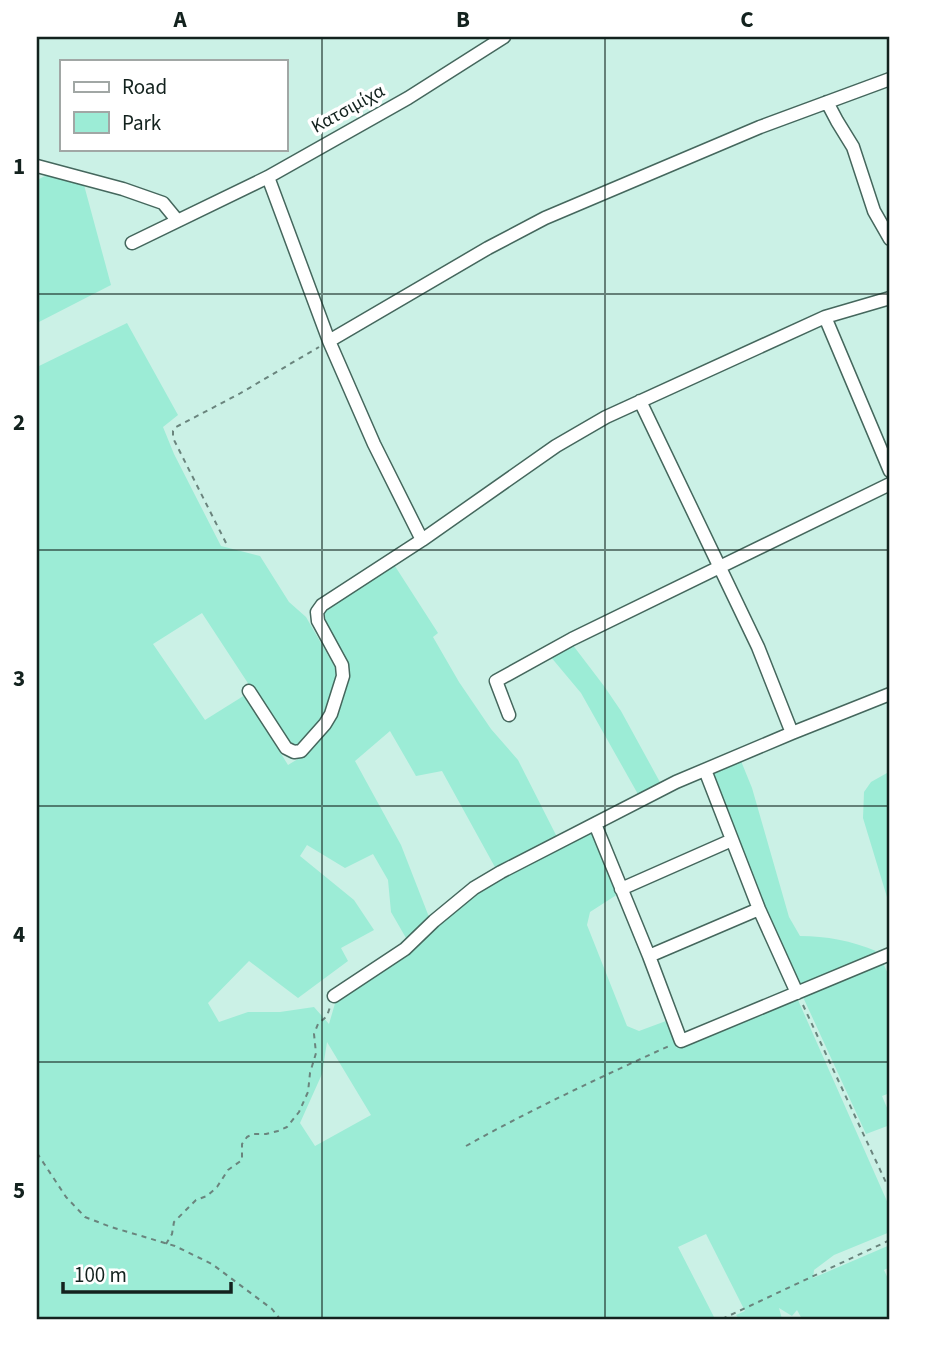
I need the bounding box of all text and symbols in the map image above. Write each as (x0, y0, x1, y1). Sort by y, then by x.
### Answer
text: A (172, 3, 187, 36)
text: B (456, 3, 470, 36)
text: C (740, 3, 754, 36)
legend (60, 60, 287, 150)
text: Road (122, 72, 167, 102)
street label: Κατσιμίχα (306, 78, 390, 140)
text: Park (122, 108, 162, 138)
text: 1 (13, 150, 25, 183)
text: 2 (13, 406, 25, 439)
text: 3 (13, 662, 25, 695)
text: 4 (13, 918, 25, 951)
text: 5 (13, 1174, 25, 1207)
scale bar (63, 1251, 231, 1295)
text: 100 m (74, 1260, 127, 1290)

